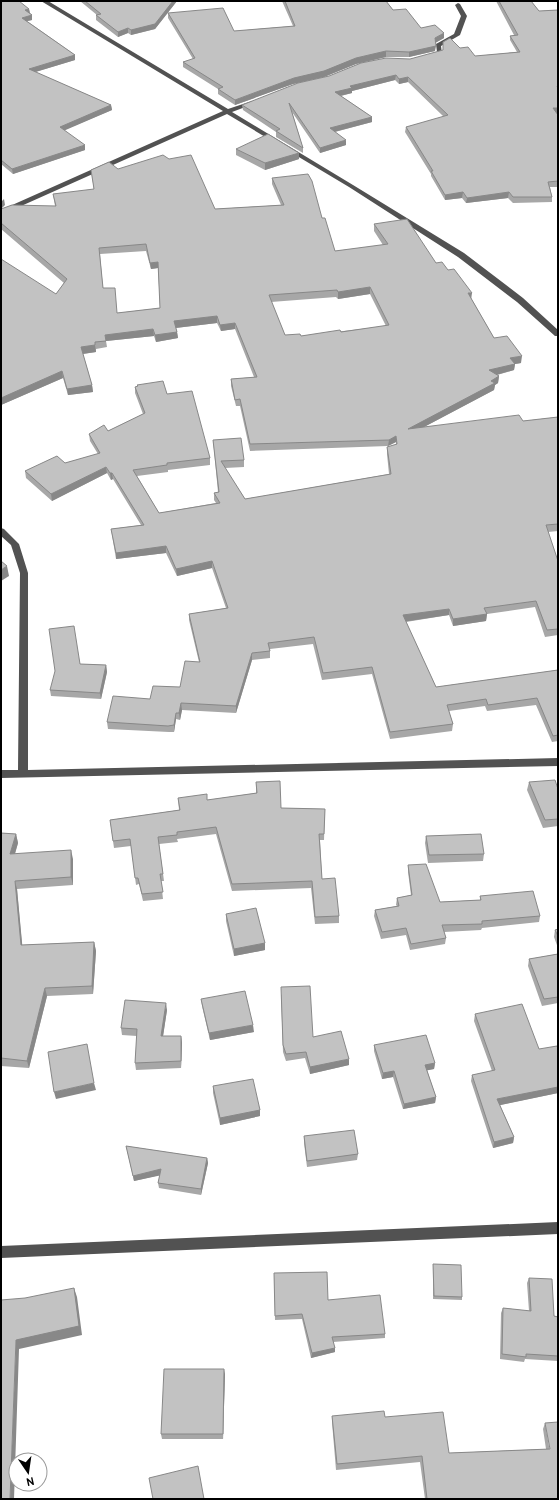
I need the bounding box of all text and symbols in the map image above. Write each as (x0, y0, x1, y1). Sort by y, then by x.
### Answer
north arrow (8, 1452, 48, 1492)
text: N (25, 1473, 35, 1488)

